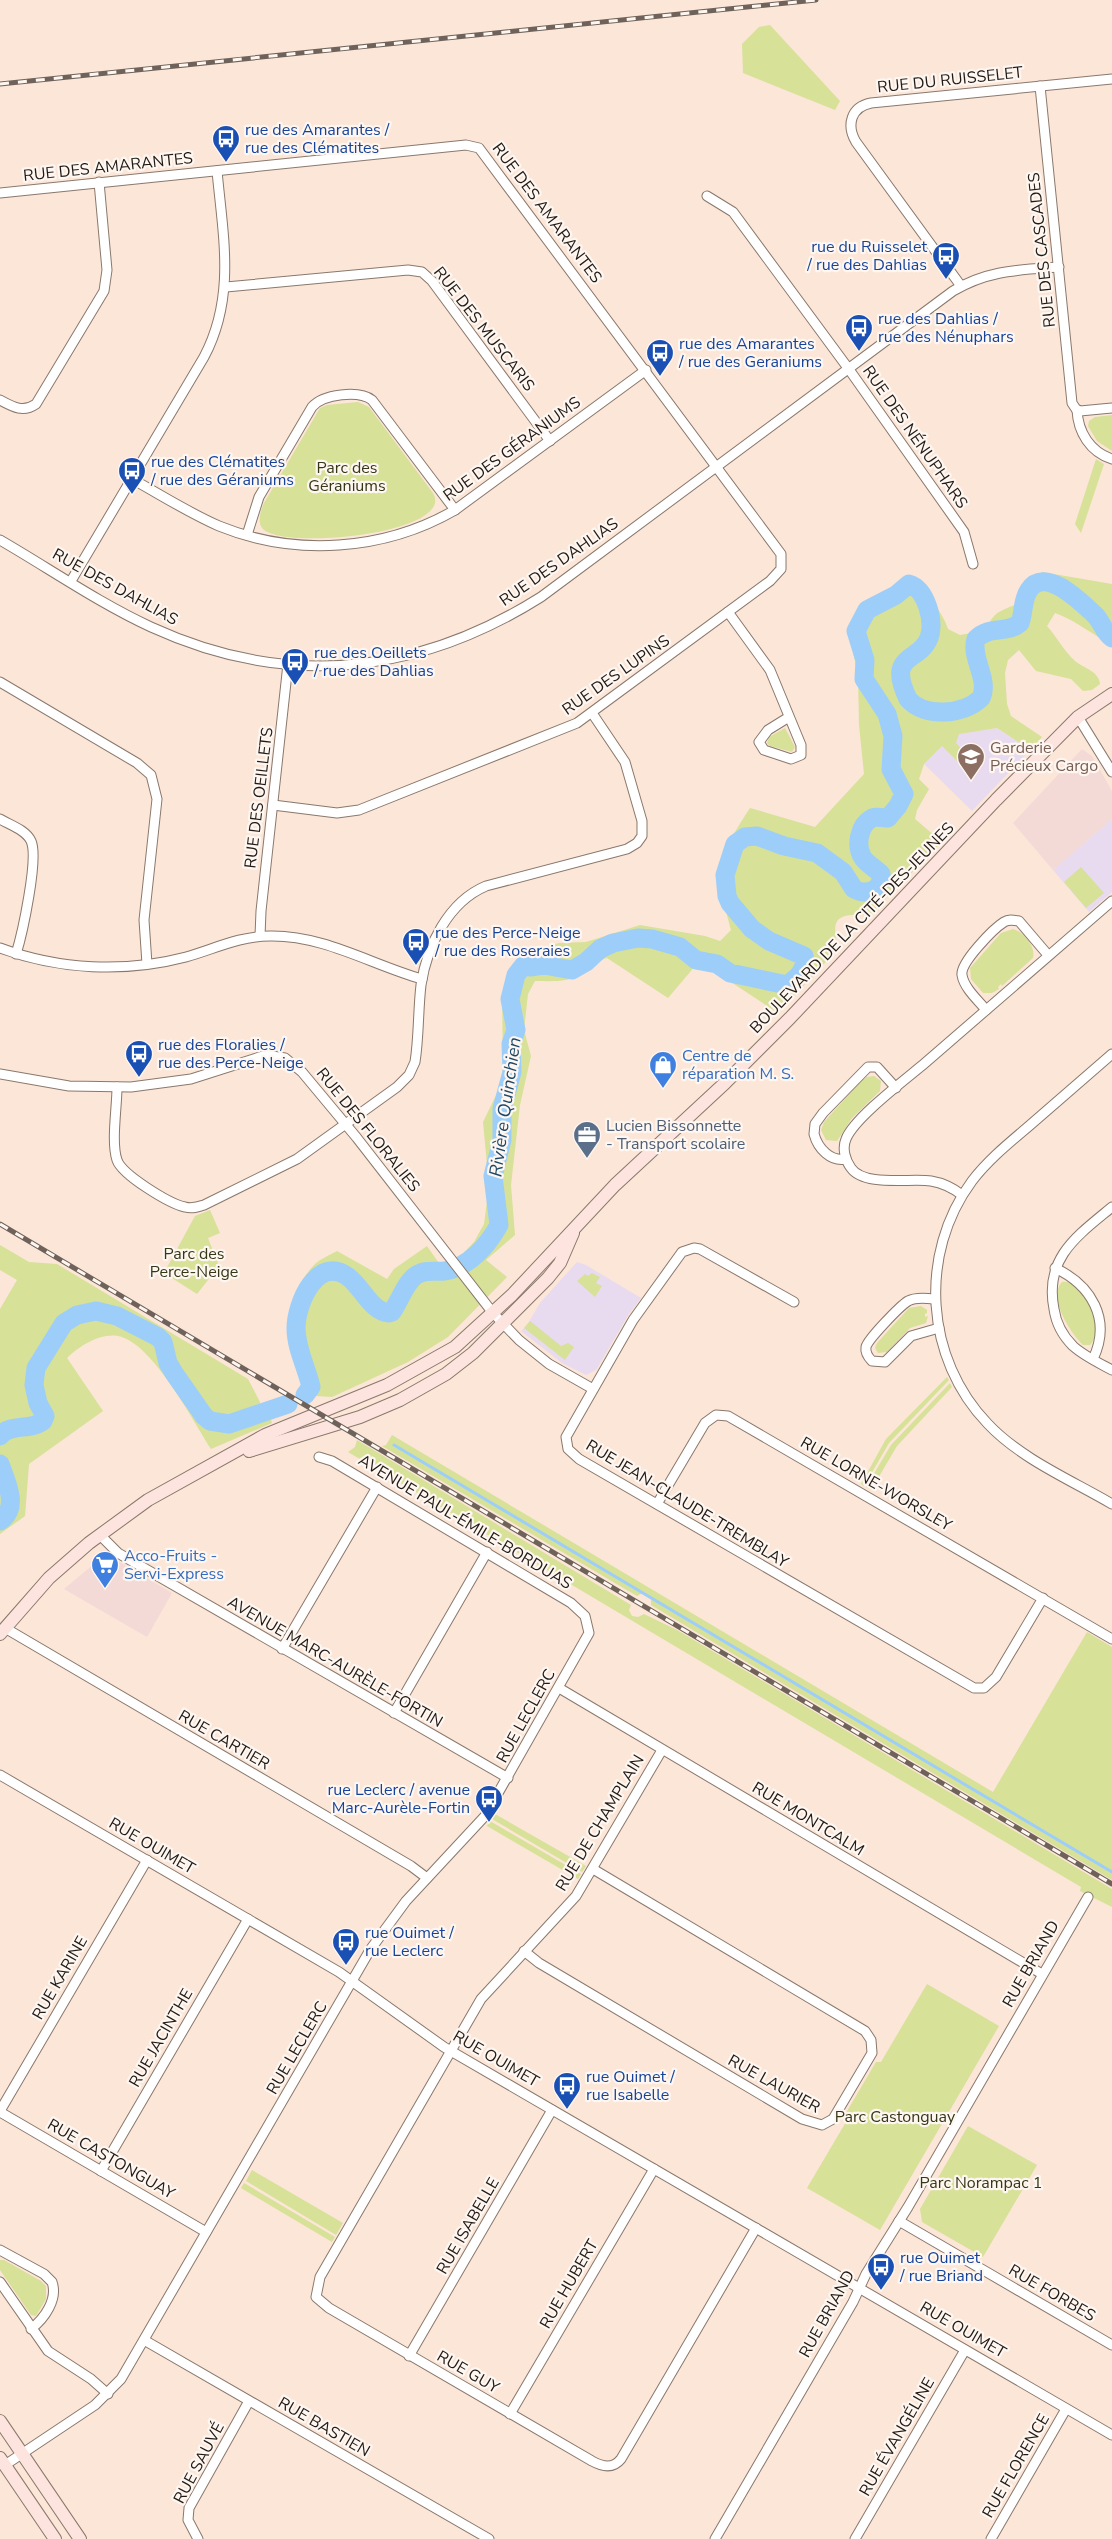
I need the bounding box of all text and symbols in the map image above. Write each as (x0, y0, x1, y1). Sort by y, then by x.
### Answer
street label: RUE DU RUISSELET (876, 61, 1024, 99)
place label: rue des Amarantes / rue des Clématites (245, 119, 390, 159)
bus stop icon: rue des Amarantes / rue des Clématites (211, 124, 241, 163)
street label: RUE DES AMARANTES (487, 138, 607, 288)
street label: RUE DES AMARANTES (22, 147, 194, 187)
street label: RUE DES CASCADES (1023, 171, 1061, 329)
place label: rue du Ruisselet / rue des Dahlias (806, 236, 927, 276)
bus stop icon: rue du Ruisselet / rue des Dahlias (931, 241, 961, 280)
street label: RUE DES MUSCARIS (428, 262, 540, 396)
place label: rue des Dahlias / rue des Nénuphars (878, 308, 1014, 348)
bus stop icon: rue des Dahlias / rue des Nénuphars (844, 313, 874, 352)
place label: rue des Amarantes / rue des Geraniums (678, 333, 822, 373)
bus stop icon: rue des Amarantes / rue des Geraniums (645, 338, 675, 377)
street label: RUE DES NÉNUPHARS (857, 361, 973, 513)
street label: RUE DES GÉRANIUMS (439, 392, 585, 506)
place label: rue des Clématites / rue des Géraniums (150, 451, 294, 491)
bus stop icon: rue des Clématites / rue des Géraniums (117, 456, 147, 495)
park label: Parc des Géraniums (308, 457, 386, 497)
street label: RUE DES DAHLIAS (495, 513, 623, 611)
street label: RUE DES DAHLIAS (48, 543, 182, 631)
street label: RUE DES LUPINS (558, 630, 674, 720)
place label: rue des Oeillets / rue des Dahlias (313, 642, 434, 682)
bus stop icon: rue des Oeillets / rue des Dahlias (280, 647, 310, 686)
street label: RUE DES OEILLETS (239, 726, 279, 870)
place label: Garderie Précieux Cargo (990, 737, 1098, 777)
school or university icon: Garderie Précieux Cargo (956, 742, 986, 781)
street label: BOULEVARD DE LA CITÉ-DES-JEUNES (745, 818, 959, 1038)
place label: rue des Perce-Neige / rue des Roseraies (434, 922, 581, 962)
bus stop icon: rue des Perce-Neige / rue des Roseraies (401, 927, 431, 966)
place label: rue des Floralies / rue des Perce-Neige (158, 1034, 304, 1074)
water label: Rivière Quinchien (483, 1036, 527, 1178)
bus stop icon: rue des Floralies / rue des Perce-Neige (124, 1039, 154, 1078)
place label: Centre de réparation M. S. (682, 1045, 794, 1085)
shop icon: Centre de réparation M. S. (648, 1050, 678, 1089)
street label: RUE DES FLORALIES (311, 1063, 425, 1197)
place label: Lucien Bissonnette - Transport scolaire (606, 1115, 745, 1155)
office icon: Lucien Bissonnette - Transport scolaire (572, 1120, 602, 1159)
park label: Parc des Perce-Neige (150, 1243, 238, 1283)
street label: RUE LORNE-WORSLEY (796, 1432, 956, 1537)
street label: RUE JEAN-CLAUDE-TREMBLAY (582, 1435, 793, 1574)
street label: AVENUE PAUL-ÉMILE-BORDUAS (354, 1449, 576, 1595)
place label: Acco-Fruits - Servi-Express (124, 1545, 224, 1585)
supermarket icon: Acco-Fruits - Servi-Express (90, 1550, 120, 1589)
street label: AVENUE MARC-AURÈLE-FORTIN (223, 1591, 447, 1733)
street label: RUE LECLERC (491, 1665, 561, 1767)
street label: RUE CARTIER (174, 1705, 274, 1775)
street label: RUE DE CHAMPLAIN (551, 1751, 649, 1895)
street label: RUE MONTCALM (748, 1777, 868, 1861)
place label: rue Leclerc / avenue Marc-Aurèle-Fortin (328, 1779, 470, 1819)
bus stop icon: rue Leclerc / avenue Marc-Aurèle-Fortin (474, 1784, 504, 1823)
street label: RUE OUIMET (105, 1812, 199, 1880)
street label: RUE BRIAND (997, 1917, 1065, 2011)
place label: rue Ouimet / rue Leclerc (365, 1922, 454, 1962)
bus stop icon: rue Ouimet / rue Leclerc (331, 1927, 361, 1966)
street label: RUE KARINE (27, 1932, 93, 2024)
street label: RUE JACINTHE (124, 1985, 198, 2091)
street label: RUE LECLERC (261, 1997, 333, 2099)
street label: RUE OUIMET (449, 2025, 543, 2093)
street label: RUE LAURIER (724, 2050, 824, 2119)
place label: rue Ouimet / rue Isabelle (586, 2066, 675, 2106)
bus stop icon: rue Ouimet / rue Isabelle (552, 2071, 582, 2110)
park label: Parc Castonguay (835, 2106, 956, 2128)
street label: RUE CASTONGUAY (43, 2114, 179, 2205)
park label: Parc Norampac 1 (920, 2172, 1042, 2194)
street label: RUE ISABELLE (431, 2174, 505, 2278)
street label: RUE HUBERT (535, 2235, 604, 2333)
place label: rue Ouimet / rue Briand (899, 2247, 983, 2287)
bus stop icon: rue Ouimet / rue Briand (866, 2252, 896, 2291)
street label: RUE FORBES (1004, 2259, 1100, 2327)
street label: RUE BRIAND (794, 2266, 860, 2362)
street label: RUE OUIMET (916, 2296, 1010, 2364)
street label: RUE GUY (433, 2345, 504, 2399)
street label: RUE ÉVANGÉLINE (854, 2374, 940, 2500)
street label: RUE BASTIEN (274, 2392, 374, 2462)
street label: RUE FLORENCE (977, 2410, 1055, 2522)
street label: RUE SAUVÉ (168, 2418, 230, 2508)

